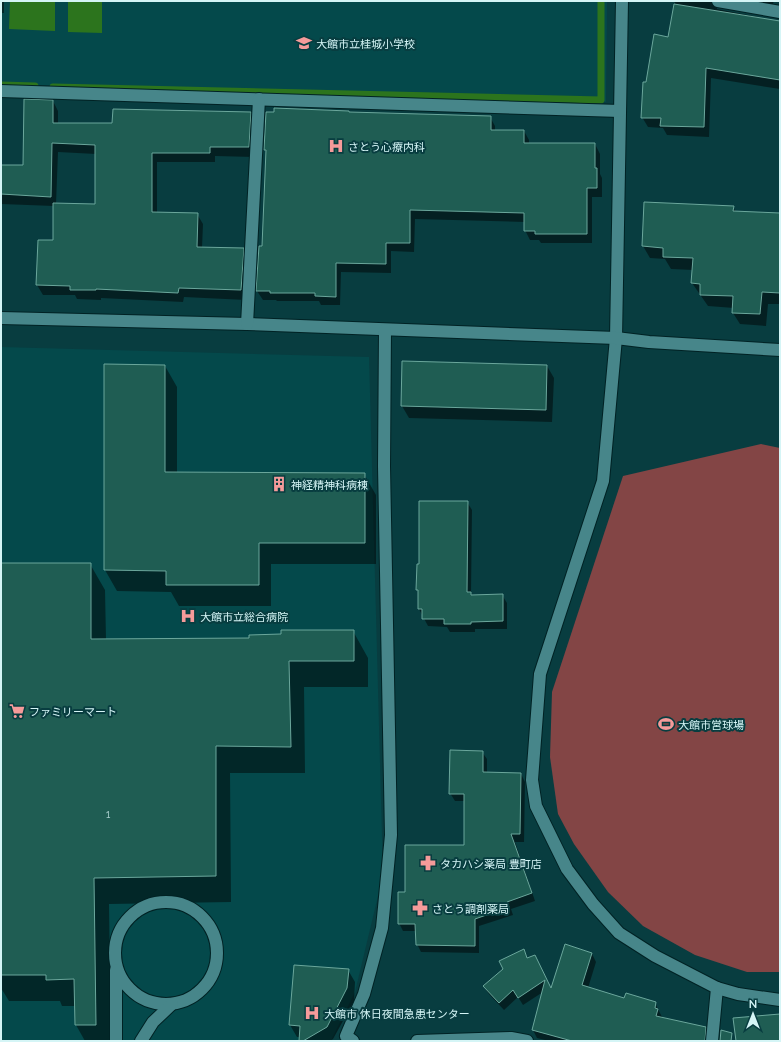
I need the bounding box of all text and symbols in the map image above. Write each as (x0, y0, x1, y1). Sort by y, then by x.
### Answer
school or university icon: 大館市立桂城小学校 (295, 34, 313, 52)
place label: 大館市立桂城小学校 (316, 37, 415, 50)
hospital icon: さとう心療内科 (327, 137, 345, 155)
place label: さとう心療内科 (348, 140, 425, 153)
building icon: 神経精神科病棟 (270, 475, 288, 493)
place label: 神経精神科病棟 (291, 478, 368, 491)
hospital icon: 大館市立総合病院 (179, 607, 197, 625)
place label: 大館市立総合病院 (200, 610, 288, 623)
supermarket icon: ファミリーマート (8, 702, 26, 720)
place label: ファミリーマート (29, 705, 117, 718)
sports icon: 大館市営球場 (657, 715, 675, 733)
place label: 大館市営球場 (678, 718, 744, 731)
house number: 1 (105, 809, 111, 820)
pharmacy icon: タカハシ薬局 豊町店 (419, 854, 437, 872)
place label: タカハシ薬局 豊町店 (440, 857, 542, 870)
pharmacy icon: さとう調剤薬局 (411, 899, 429, 917)
place label: さとう調剤薬局 (432, 902, 509, 915)
north arrow (733, 994, 773, 1034)
text: N (749, 997, 757, 1010)
hospital icon: 大館市 休日夜間急患センター (303, 1004, 321, 1022)
place label: 大館市 休日夜間急患センター (324, 1007, 470, 1020)

